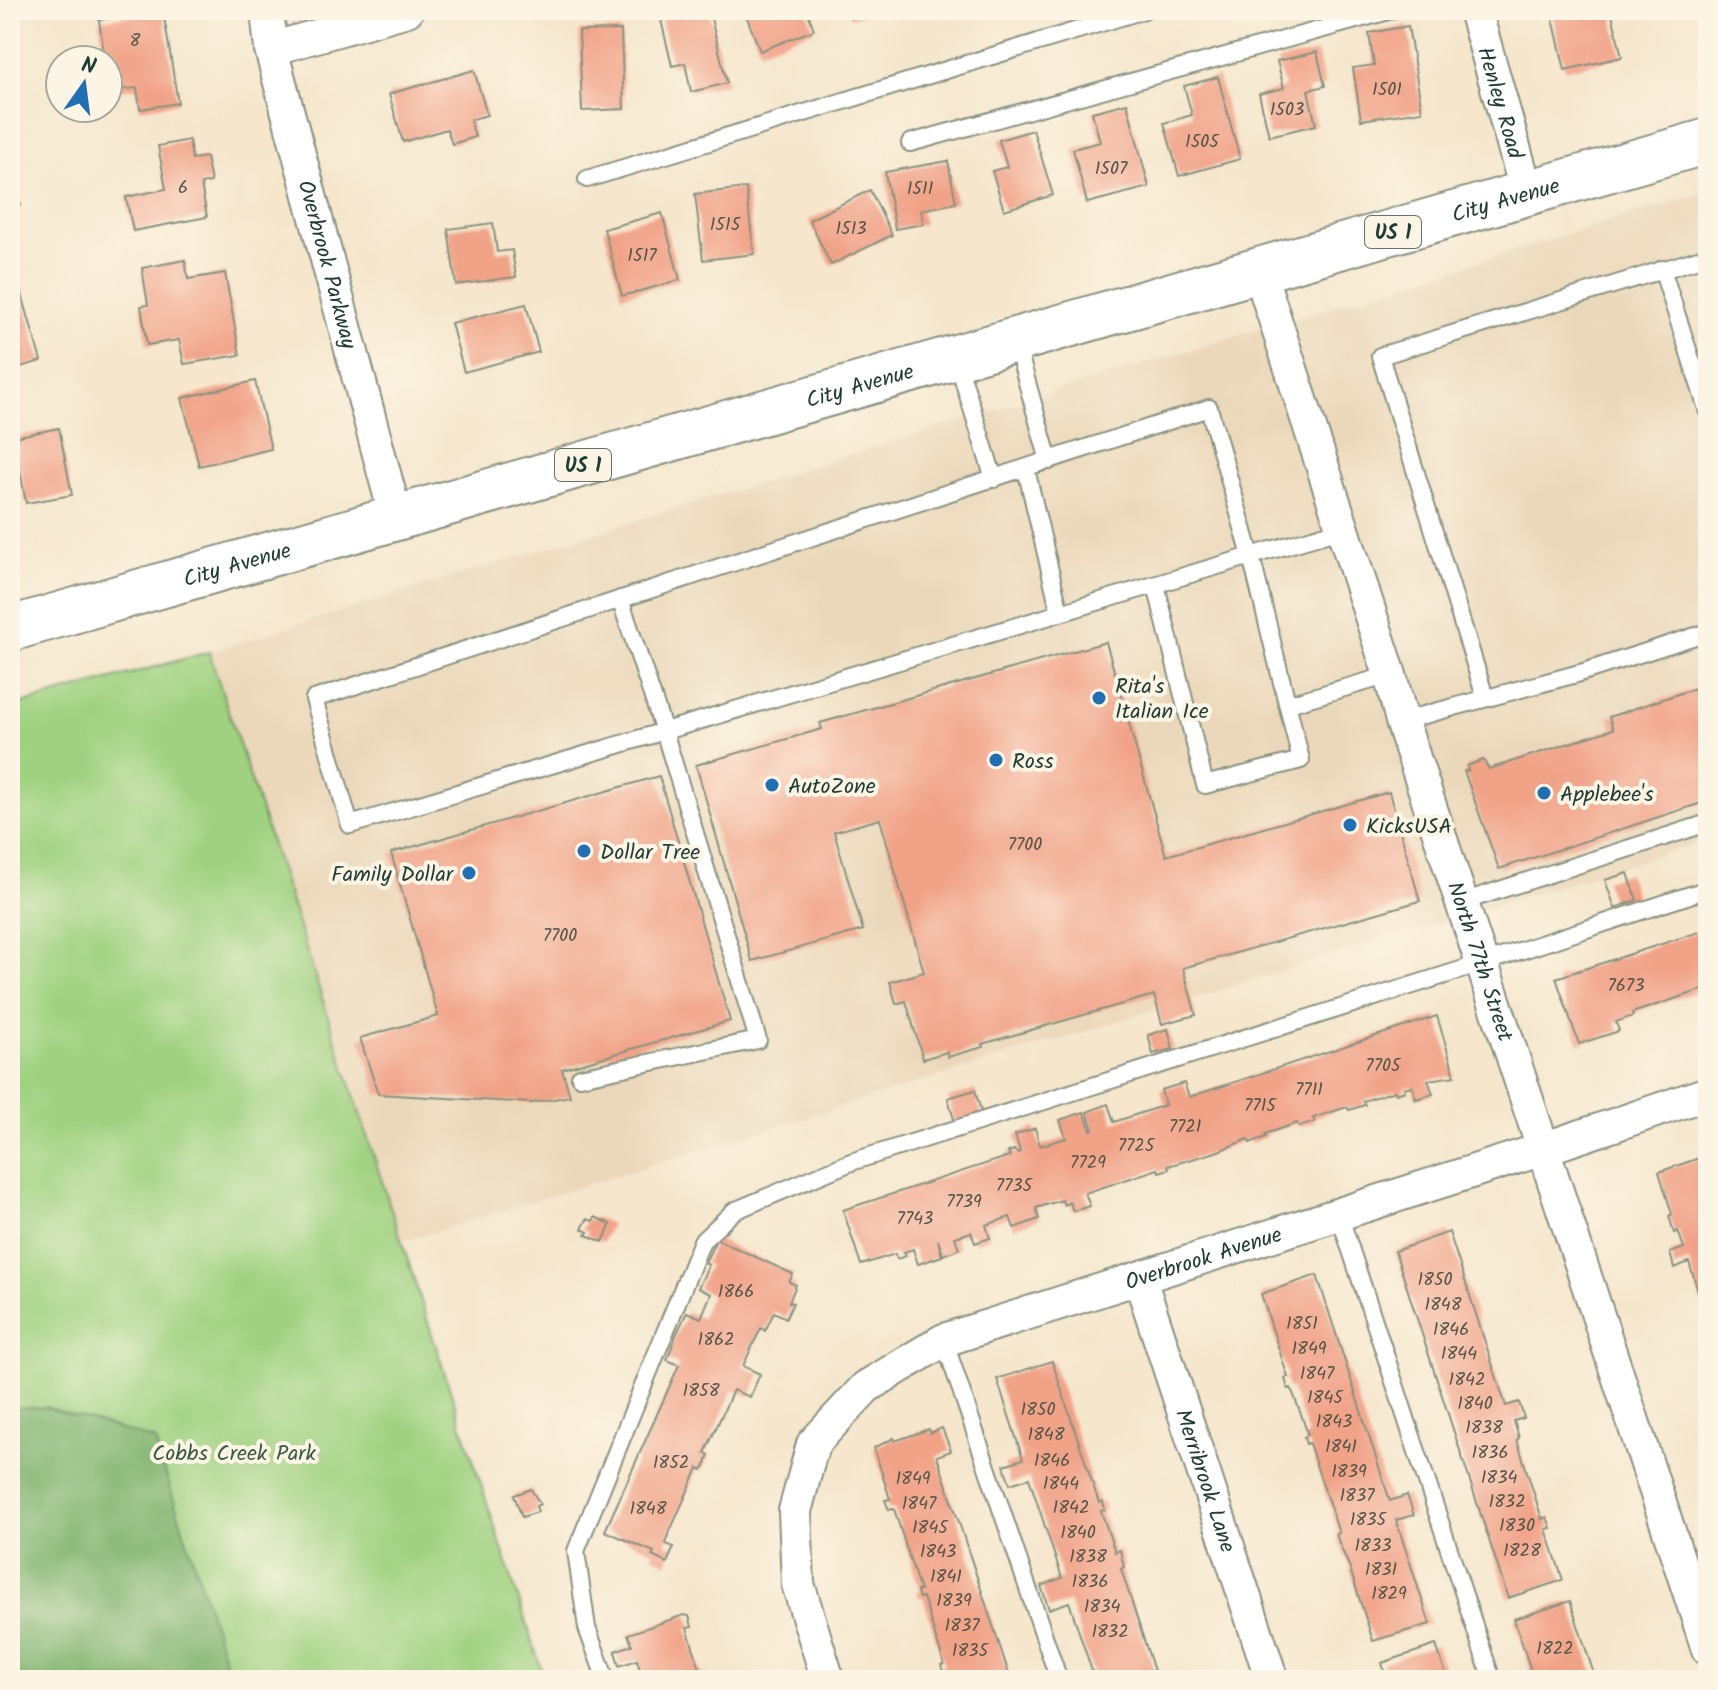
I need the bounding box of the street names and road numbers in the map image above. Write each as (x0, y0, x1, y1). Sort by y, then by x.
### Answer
street label: Henley Road (1466, 43, 1532, 164)
street label: City Avenue (1448, 169, 1564, 234)
street label: Overbrook Parkway (287, 177, 365, 354)
road number: US 1 (1365, 216, 1421, 248)
street label: City Avenue (802, 355, 919, 419)
road number: US 1 (555, 449, 611, 481)
street label: City Avenue (179, 534, 296, 598)
street label: North 77th Street (1436, 877, 1522, 1047)
street label: Overbrook Avenue (1121, 1218, 1287, 1301)
street label: Merribrook Lane (1164, 1405, 1244, 1557)

